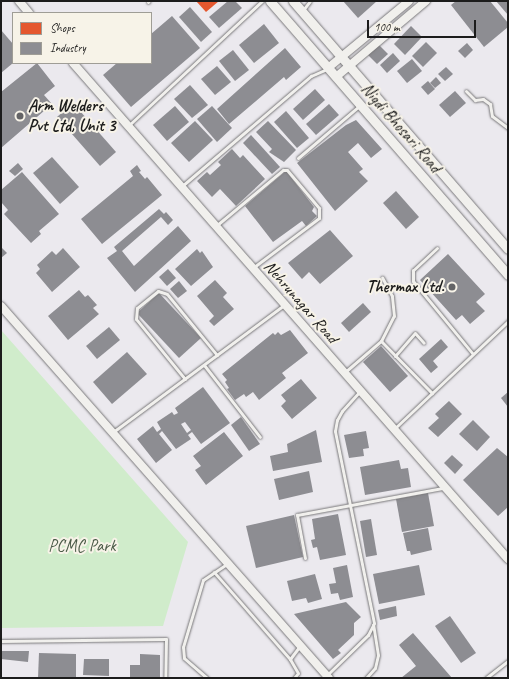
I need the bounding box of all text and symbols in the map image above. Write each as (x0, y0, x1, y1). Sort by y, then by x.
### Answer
legend (12, 12, 152, 64)
scale bar (369, 12, 478, 38)
text: 100 m (374, 19, 400, 35)
text: Shops (50, 20, 75, 36)
text: Industry (50, 40, 86, 56)
street label: Nigdi Bhosari Road (357, 79, 445, 177)
place label: Arm Welders Pvt Ltd, Unit 3 (28, 96, 115, 136)
marker: Arm Welders Pvt Ltd, Unit 3 (15, 111, 25, 121)
street label: Nehrunagar Road (260, 256, 342, 348)
place label: Thermax Ltd. (367, 277, 444, 297)
marker: Thermax Ltd. (447, 282, 457, 292)
park label: PCMC Park (48, 536, 116, 556)

